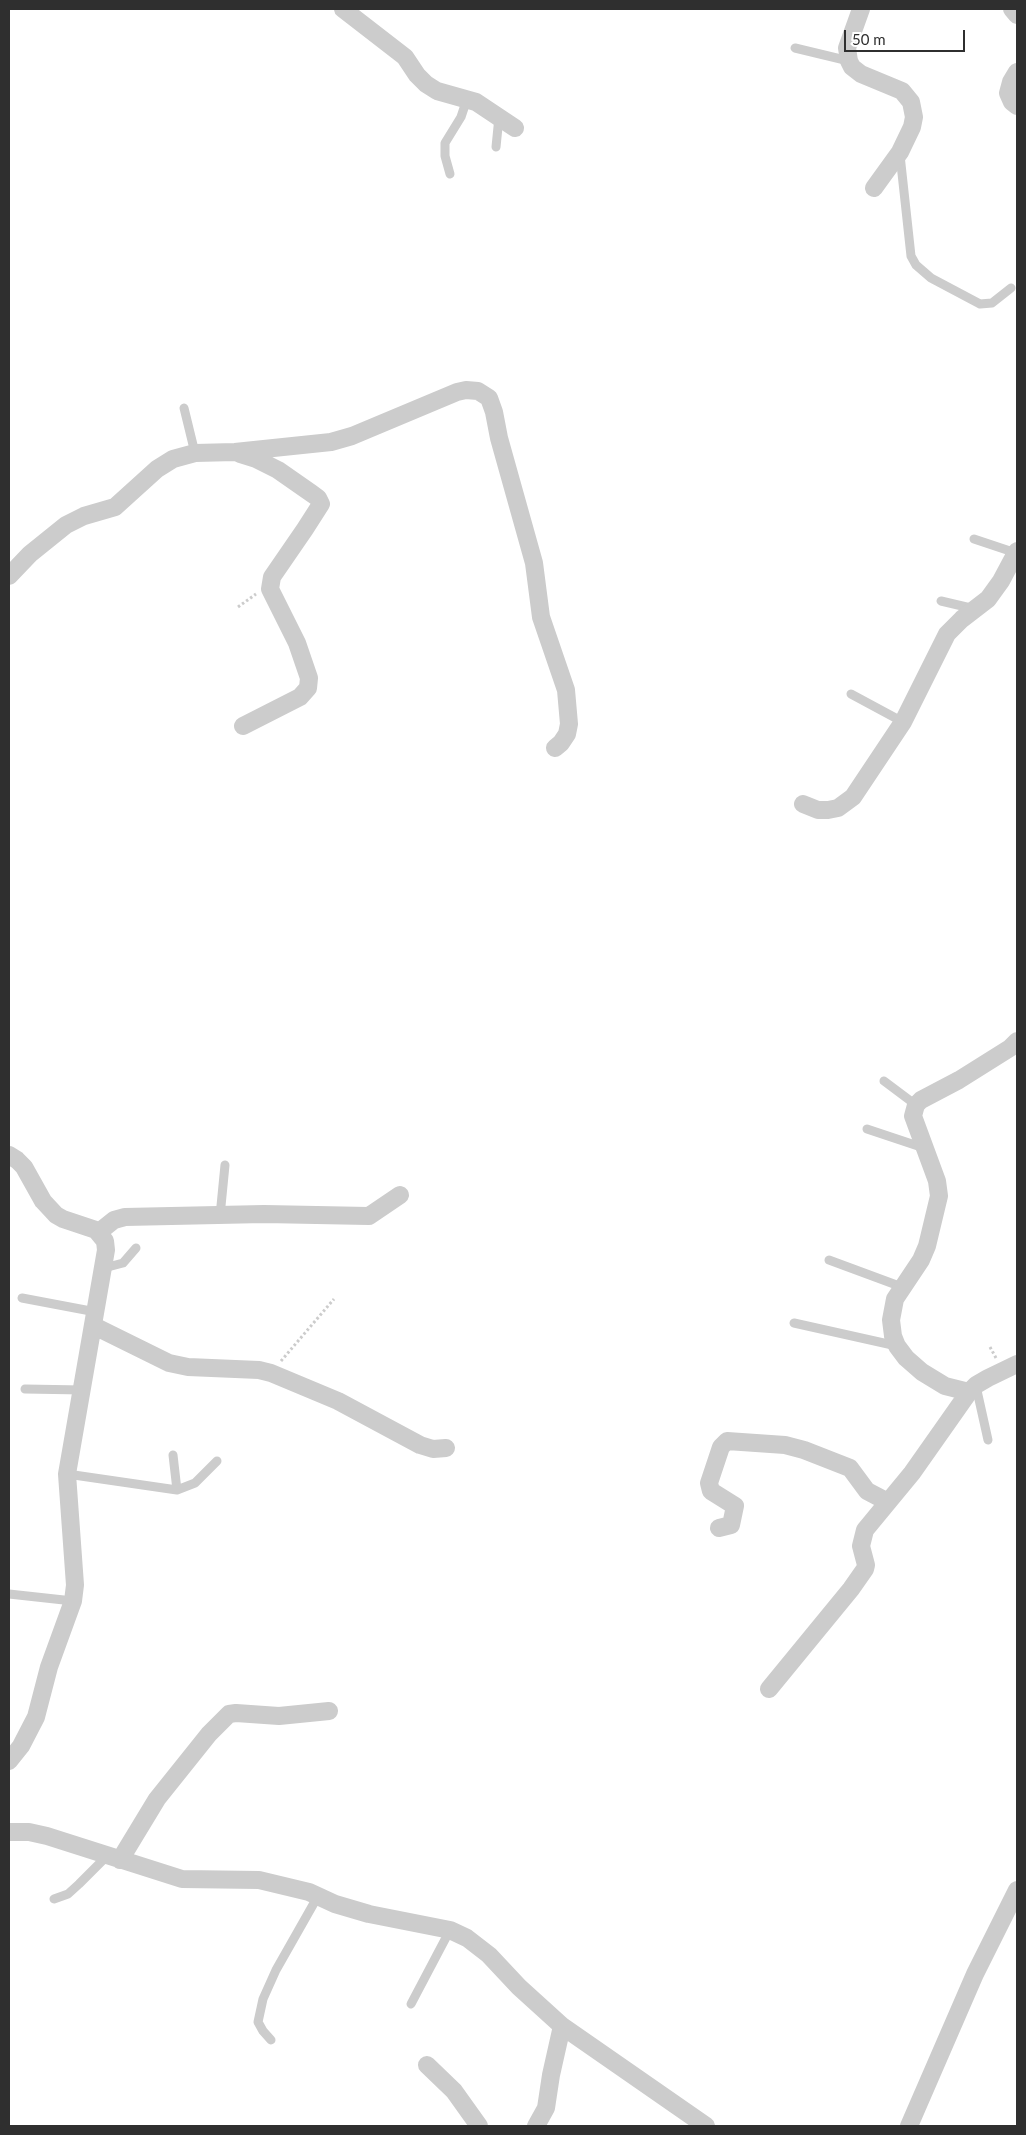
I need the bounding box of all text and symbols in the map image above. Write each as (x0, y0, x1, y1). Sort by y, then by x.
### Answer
scale bar (846, 20, 967, 52)
text: 50 m (852, 30, 886, 48)

